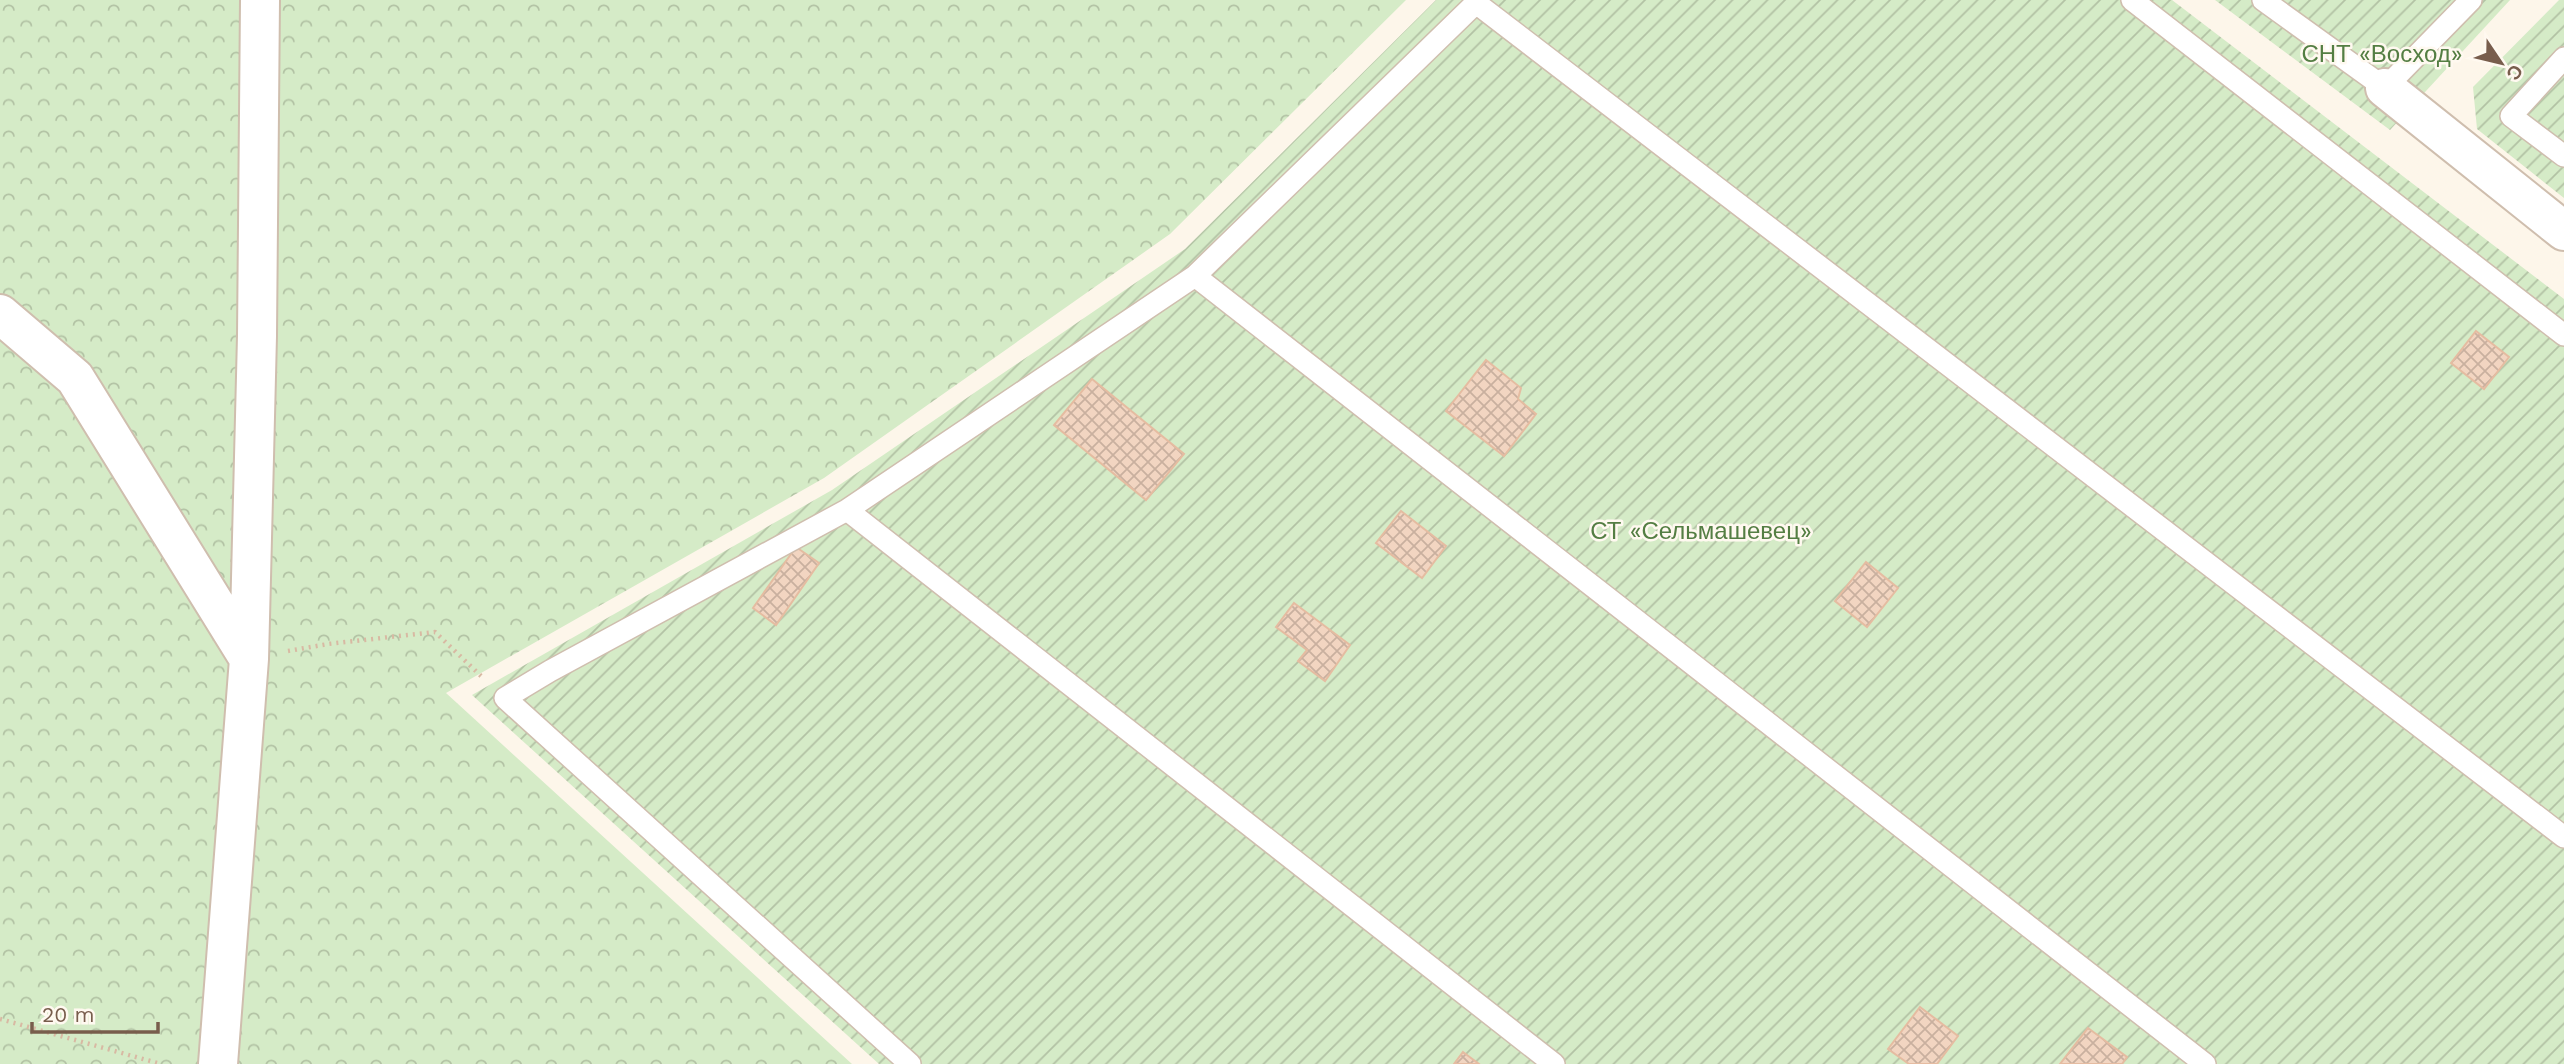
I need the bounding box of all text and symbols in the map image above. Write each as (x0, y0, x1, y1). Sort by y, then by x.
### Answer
north arrow (2466, 28, 2536, 98)
park label: СНТ «Восход» (2301, 40, 2463, 68)
text: С (2501, 60, 2528, 85)
park label: СТ «Сельмашевец» (1590, 517, 1812, 545)
scale bar (32, 990, 158, 1034)
text: 20 m (42, 1002, 94, 1027)

